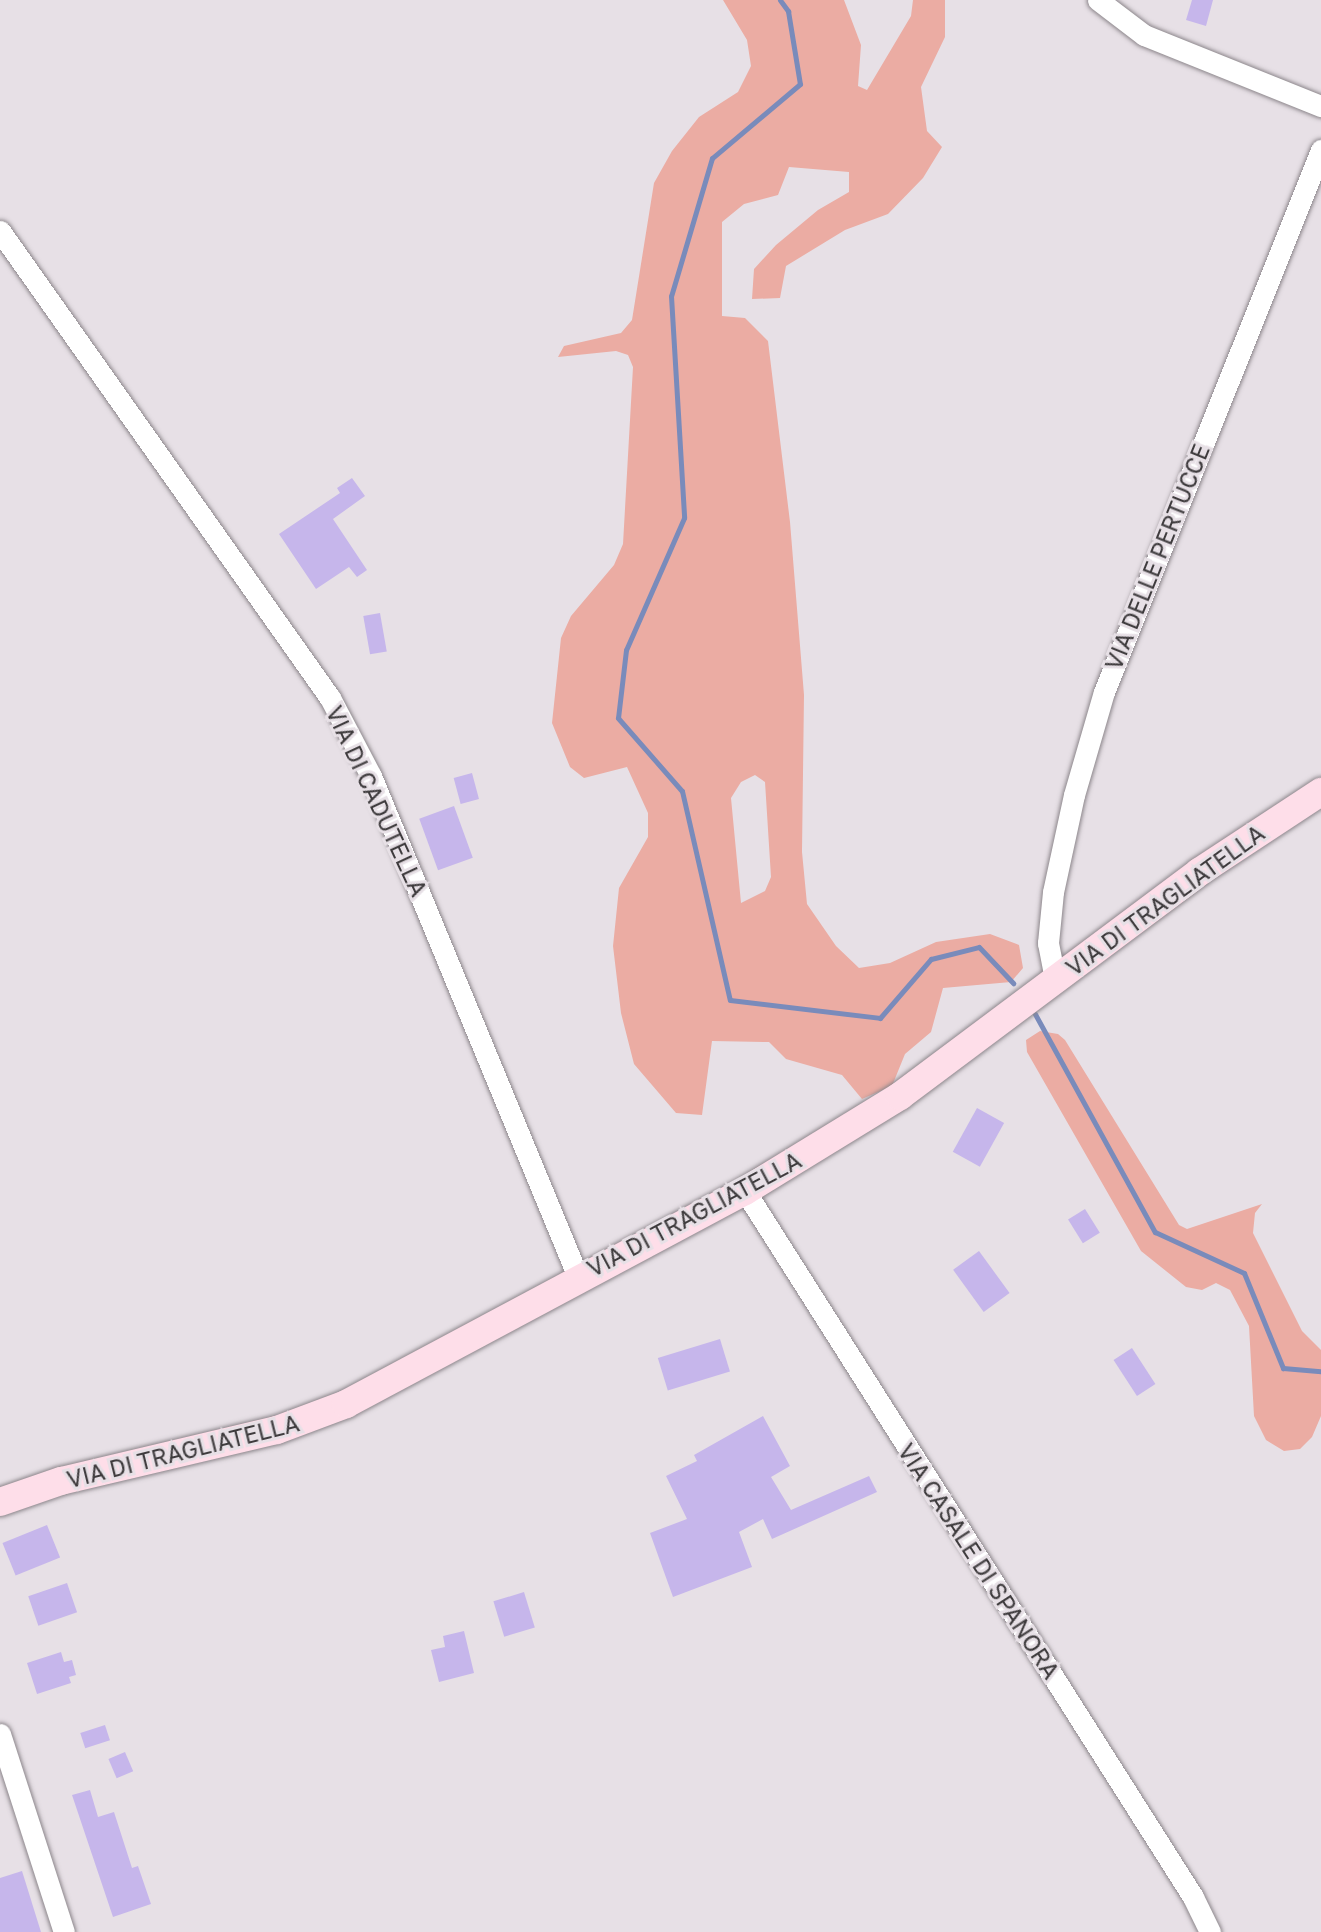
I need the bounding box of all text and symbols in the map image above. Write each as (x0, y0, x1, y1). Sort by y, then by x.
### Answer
street label: VIA DELLE PERTUCCE (1099, 440, 1215, 674)
street label: VIA DI CADUTELLA (321, 701, 433, 901)
street label: VIA DI TRAGLIATELLA (1060, 819, 1270, 981)
street label: VIA DI TRAGLIATELLA (582, 1146, 806, 1282)
street label: VIA DI TRAGLIATELLA (64, 1409, 302, 1493)
street label: VIA CASALE DI SPANORA (893, 1438, 1065, 1684)

